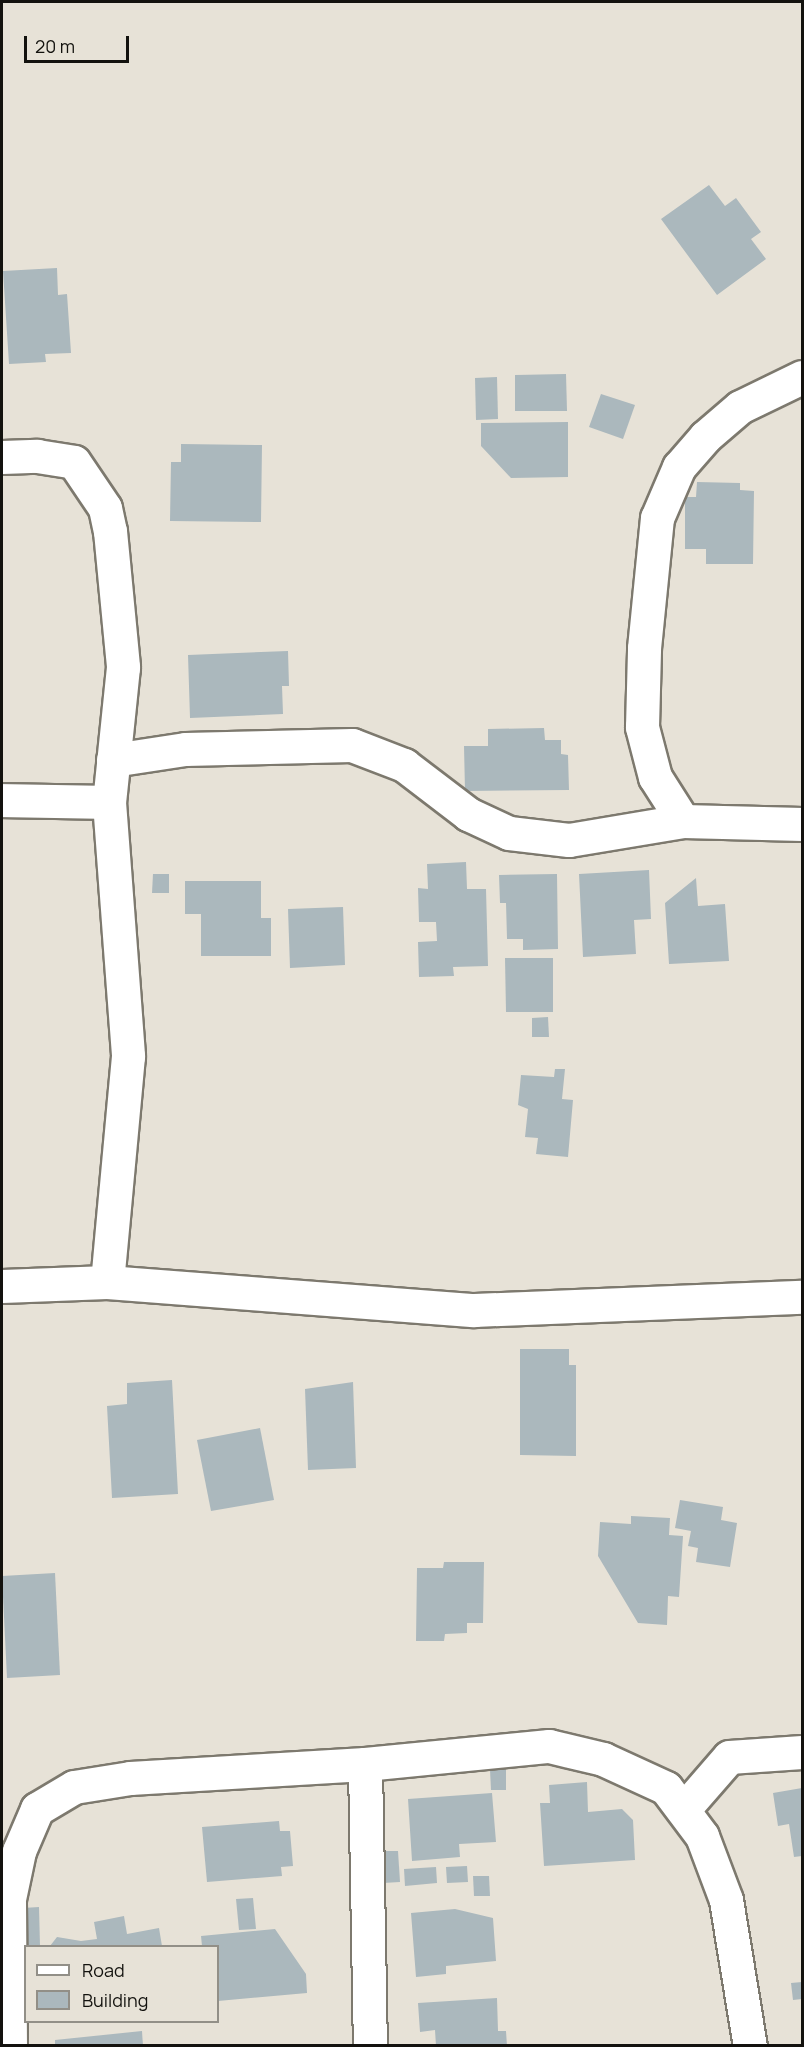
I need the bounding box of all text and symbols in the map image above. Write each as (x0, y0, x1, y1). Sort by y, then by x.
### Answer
scale bar (27, 24, 132, 62)
text: 20 m (35, 34, 75, 58)
legend (24, 1945, 219, 2023)
text: Road (82, 1958, 125, 1982)
text: Building (82, 1988, 148, 2012)

